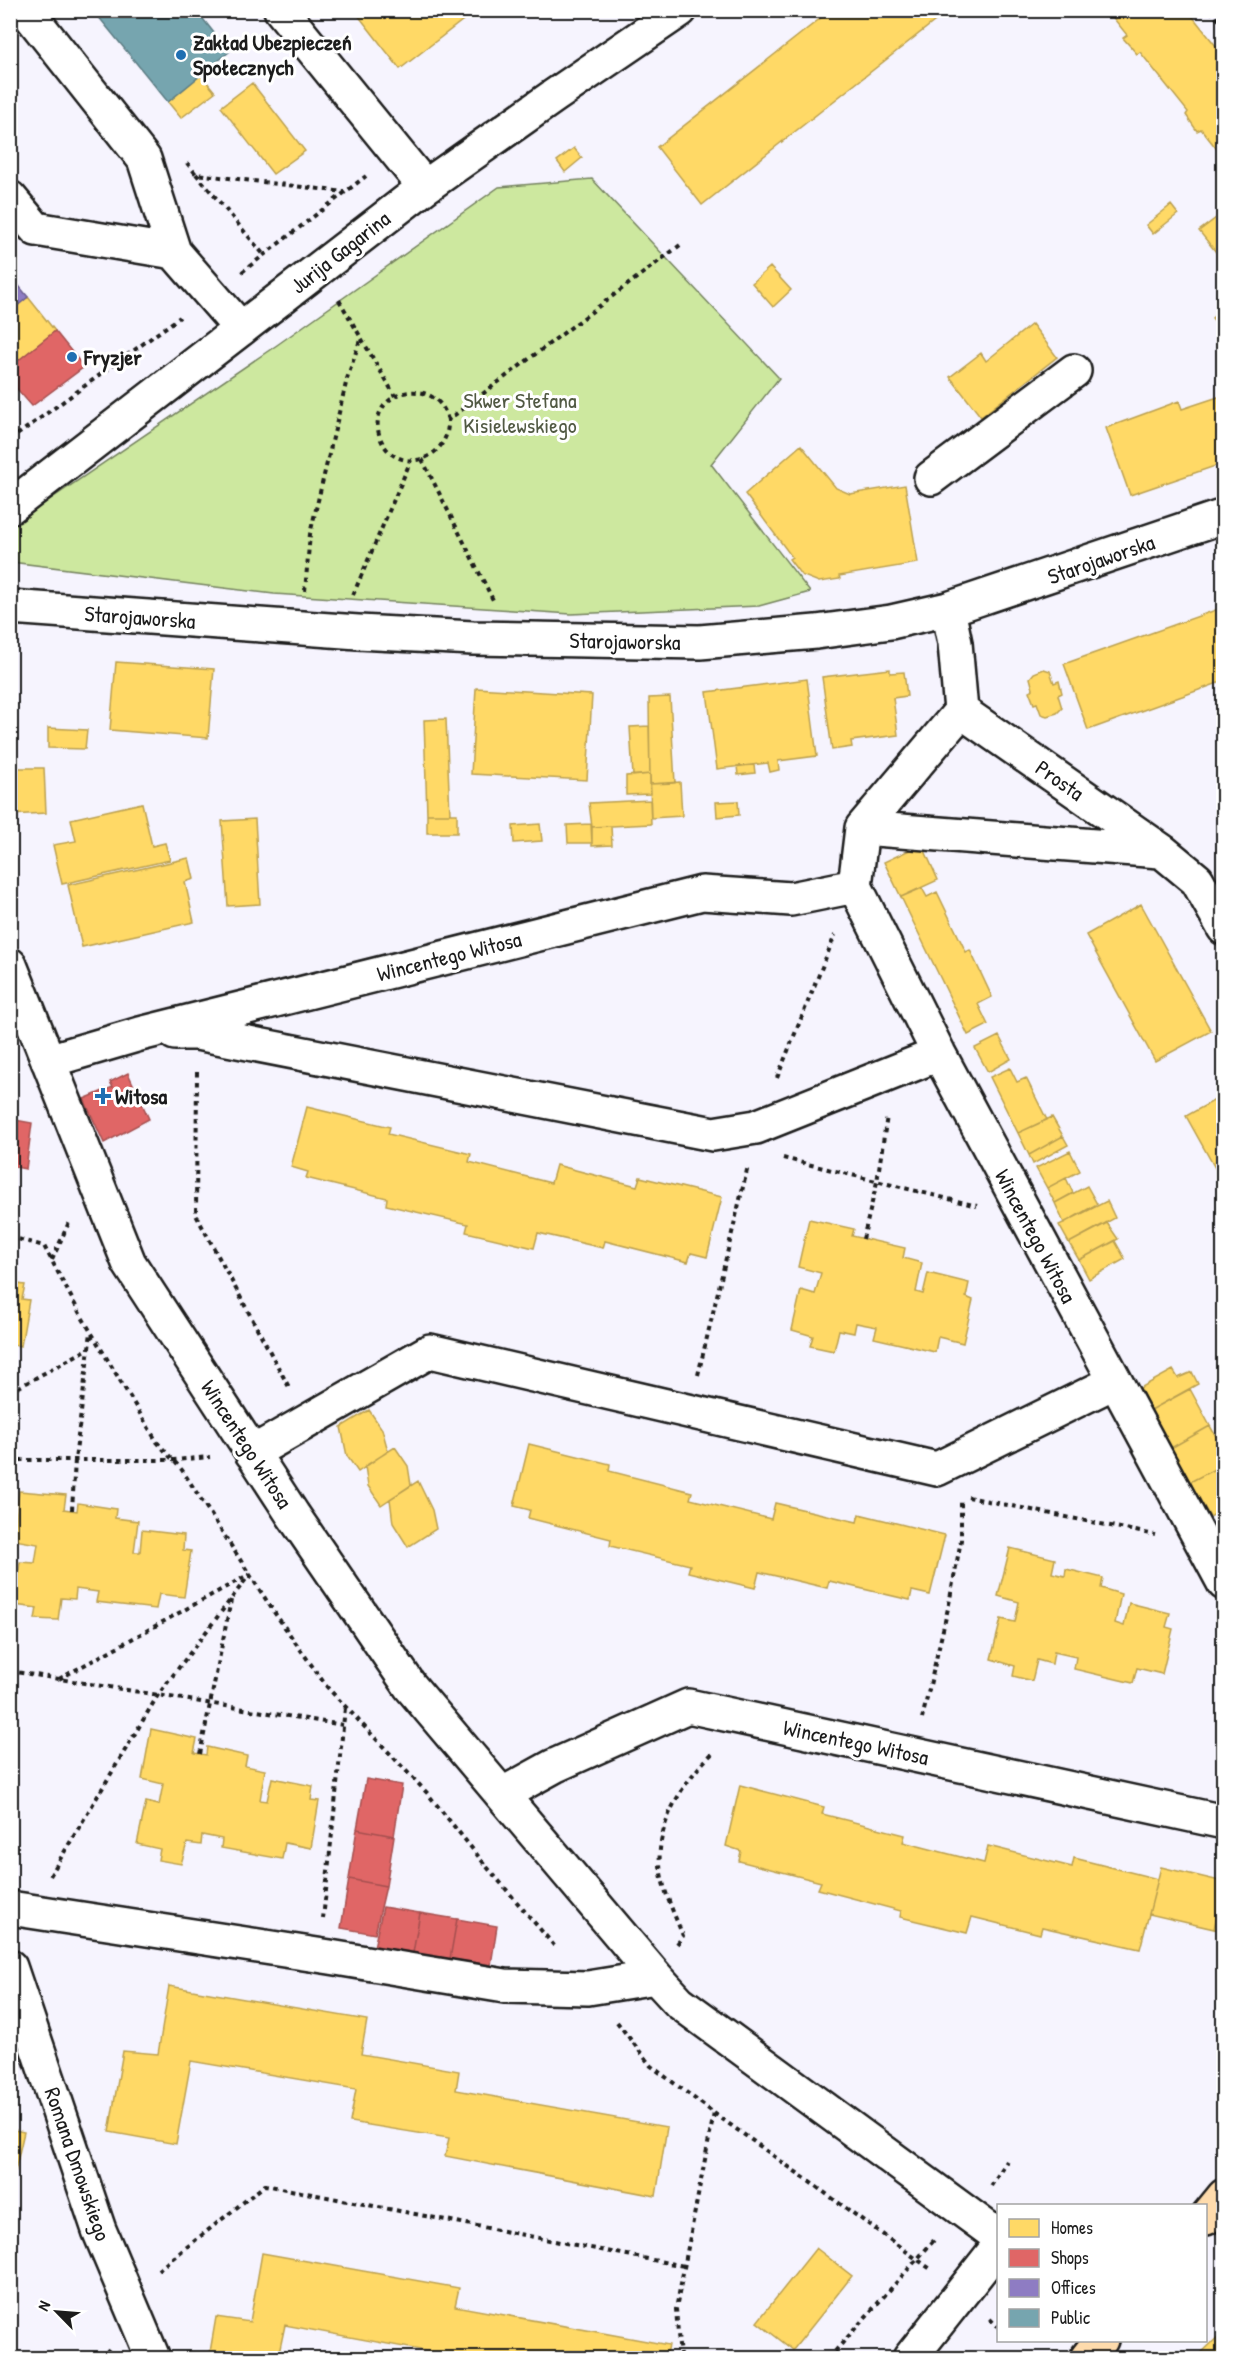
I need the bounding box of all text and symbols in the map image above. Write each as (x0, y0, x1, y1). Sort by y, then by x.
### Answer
place label: Zakład Ubezpieczeń Społecznych (193, 27, 352, 83)
marker: Zakład Ubezpieczeń Społecznych (174, 48, 188, 62)
street label: Jurija Gagarina (284, 203, 396, 300)
place label: Fryzjer (83, 342, 142, 373)
marker: Fryzjer (65, 350, 79, 364)
park label: Skwer Stefana Kisielewskiego (463, 385, 577, 440)
street label: Starojaworska (1044, 527, 1159, 591)
street label: Starojaworska (84, 598, 197, 636)
street label: Starojaworska (569, 625, 681, 657)
street label: Prosta (1030, 753, 1090, 808)
street label: Wincentego Witosa (374, 923, 525, 988)
place label: Witosa (115, 1081, 167, 1111)
marker: Witosa (96, 1089, 110, 1103)
street label: Wincentego Witosa (988, 1164, 1084, 1309)
street label: Wincentego Witosa (194, 1374, 300, 1514)
street label: Wincentego Witosa (781, 1712, 932, 1772)
street label: Romana Dmowskiego (38, 2083, 118, 2245)
legend (997, 2204, 1207, 2342)
text: Homes (1051, 2215, 1093, 2240)
text: Shops (1051, 2245, 1089, 2270)
text: Offices (1051, 2275, 1096, 2300)
north arrow (27, 2282, 87, 2342)
text: N (32, 2297, 55, 2314)
text: Public (1051, 2305, 1090, 2330)

